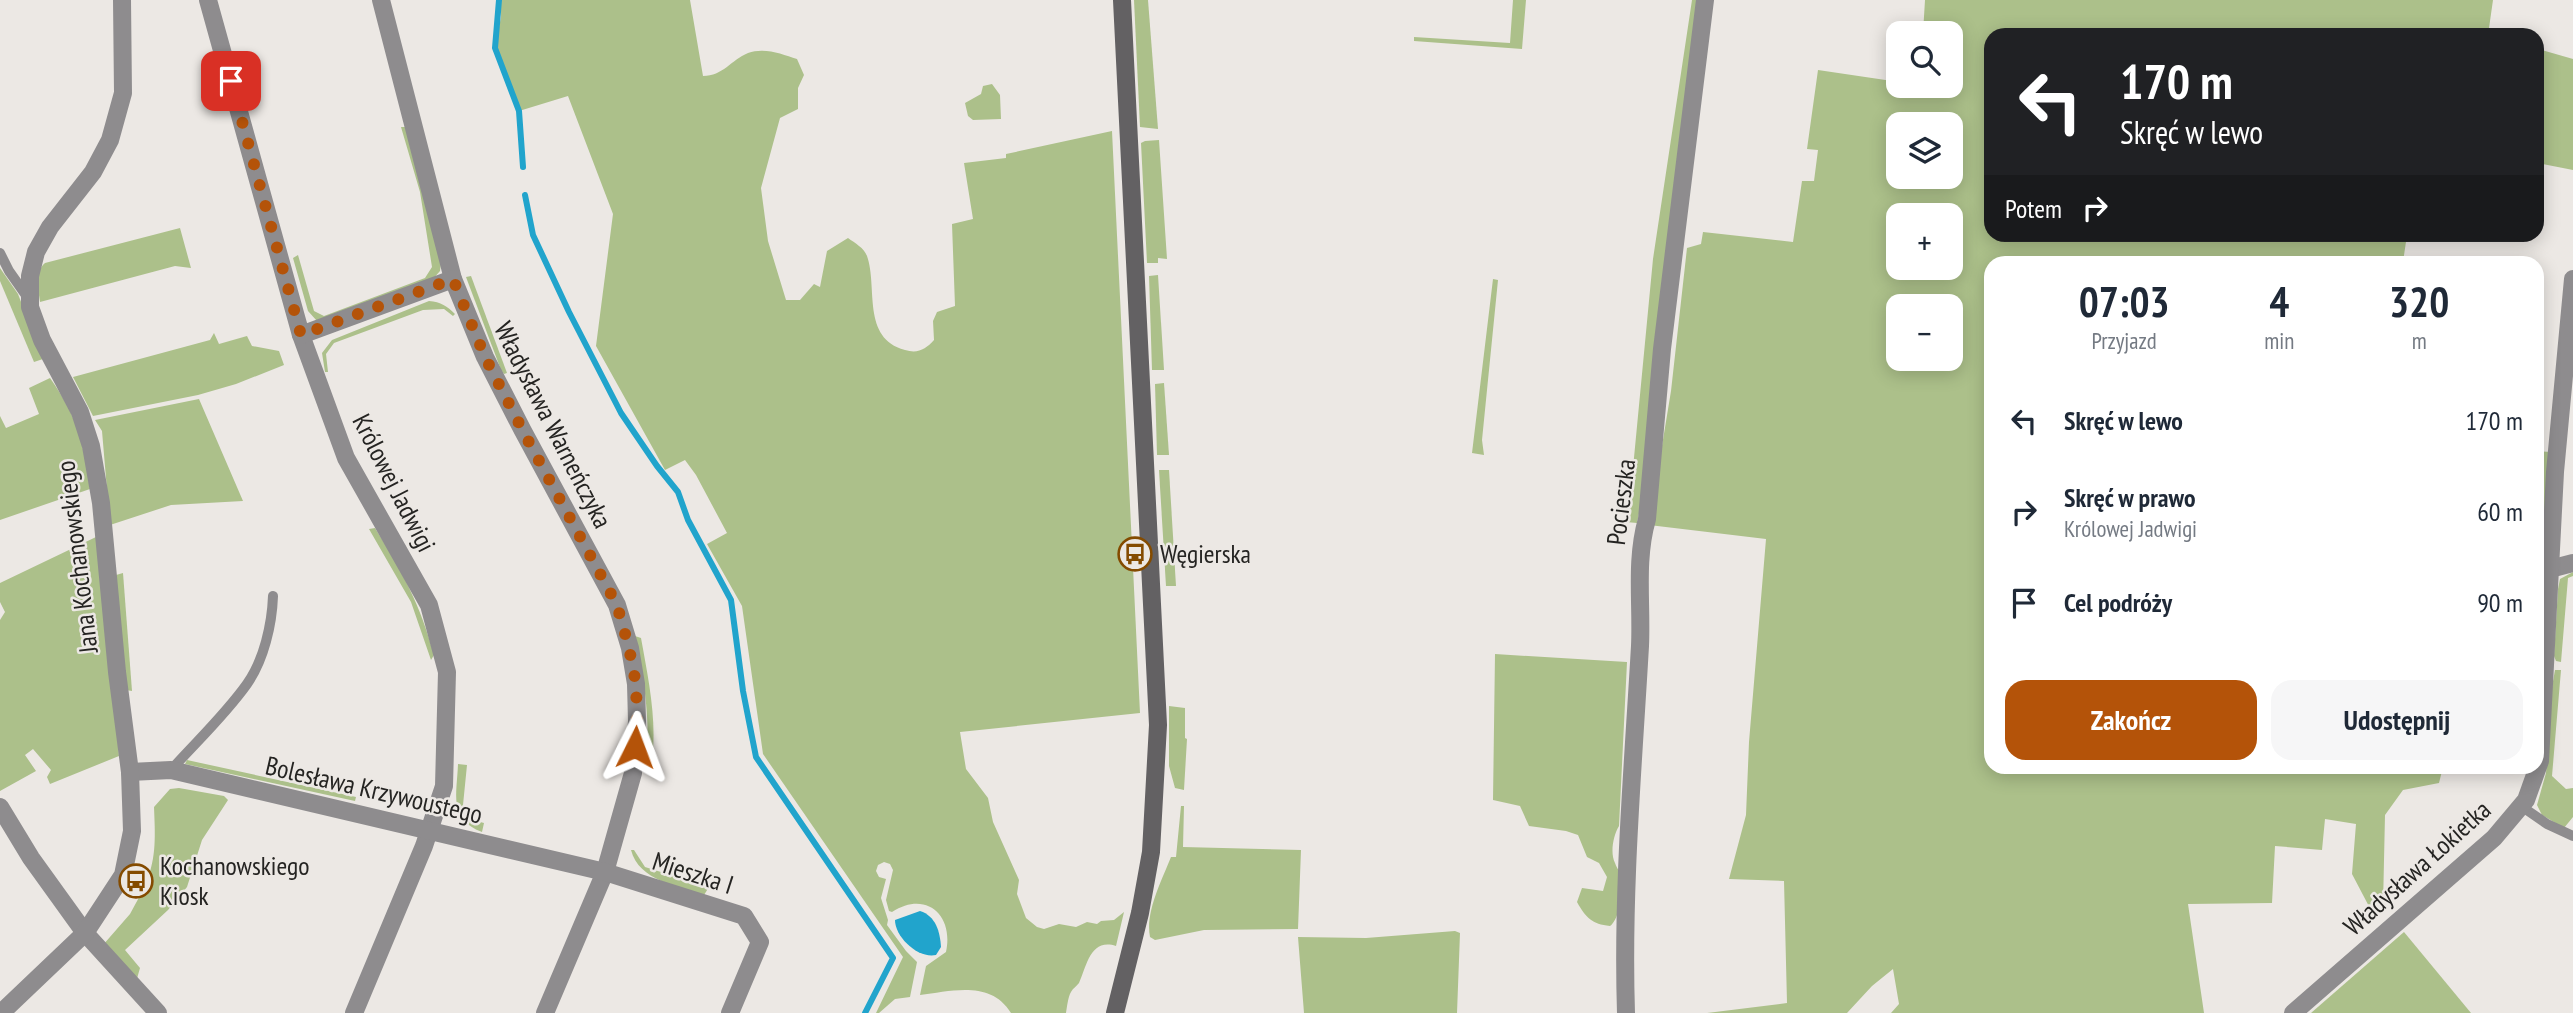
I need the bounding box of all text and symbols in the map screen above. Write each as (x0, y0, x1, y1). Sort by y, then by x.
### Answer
map controls (1886, 21, 1963, 371)
button: search (1886, 21, 1963, 98)
text: 170 m (2120, 49, 2233, 113)
pin (201, 51, 261, 111)
icon: left (2005, 56, 2096, 147)
icon: arrive (212, 62, 250, 100)
text: Skręć w lewo (2120, 111, 2263, 153)
button: layers (1886, 112, 1963, 189)
icon: right (2076, 189, 2114, 227)
text: Potem (2005, 192, 2062, 225)
button: + (1886, 203, 1963, 280)
text: 07:03 (2079, 274, 2170, 329)
text: 4 (2269, 274, 2289, 329)
text: 320 (2389, 274, 2449, 329)
button: − (1886, 294, 1963, 371)
street label: Władysława Warneńczyka (487, 316, 620, 533)
text: Przyjazd (2092, 326, 2157, 355)
text: min (2264, 326, 2294, 355)
text: m (2412, 326, 2427, 355)
icon: left (2005, 402, 2043, 440)
text: Skręć w lewo (2064, 404, 2183, 437)
text: 170 m (2465, 404, 2523, 437)
street label: Królowej Jadwigi (346, 408, 443, 557)
street label: Pocieszka (1599, 457, 1642, 547)
street label: Jana Kochanowskiego (48, 459, 105, 656)
text: Skręć w prawo (2064, 481, 2195, 514)
icon: right (2005, 493, 2043, 531)
text: 60 m (2477, 495, 2523, 528)
text: Królowej Jadwigi (2064, 514, 2197, 543)
bus stop icon: Węgierska (1116, 535, 1154, 573)
place label: Węgierska (1160, 537, 1251, 570)
icon: arrive (2005, 584, 2043, 622)
text: Cel podróży (2064, 586, 2172, 619)
text: 90 m (2477, 586, 2523, 619)
button: Zakończ (2005, 680, 2257, 760)
button: Udostępnij (2271, 680, 2523, 760)
position arrow (598, 710, 672, 784)
street label: Bolesława Krzywoustego (262, 748, 486, 831)
street label: Władysława Łokietka (2336, 793, 2497, 942)
street label: Mieszka I (649, 844, 738, 901)
place label: Kochanowskiego Kiosk (160, 849, 309, 912)
bus stop icon: Kochanowskiego Kiosk (117, 862, 155, 900)

